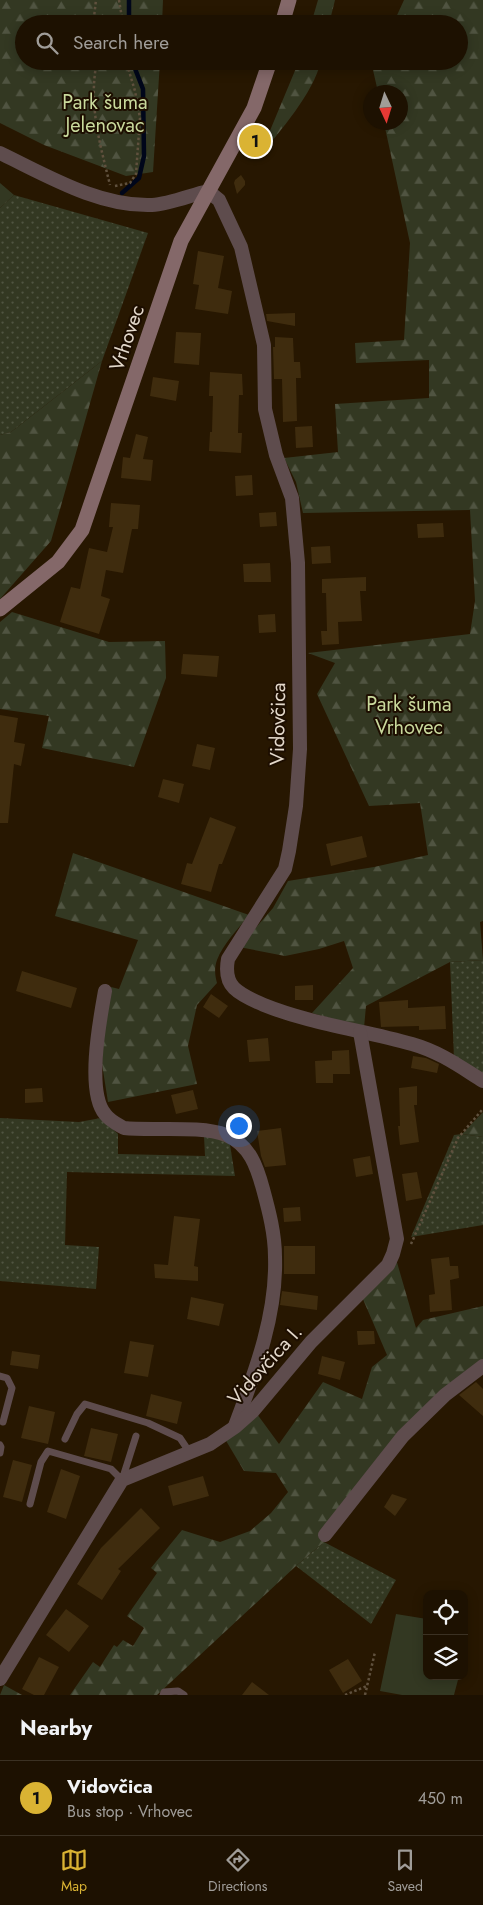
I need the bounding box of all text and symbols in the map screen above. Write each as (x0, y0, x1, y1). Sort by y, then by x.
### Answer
search box (15, 15, 468, 70)
icon: search (33, 29, 61, 57)
text: Search here (73, 29, 169, 56)
north arrow (363, 85, 408, 130)
park label: Park šuma Jelenovac (62, 88, 148, 140)
pin: 1 (239, 122, 271, 160)
street label: Vrhovec (102, 301, 152, 375)
street label: Vidovčica (263, 682, 293, 766)
park label: Park šuma Vrhovec (366, 690, 452, 742)
your location (226, 1113, 252, 1139)
street label: Vidovčica I. (221, 1318, 309, 1412)
map controls (423, 1590, 468, 1680)
button: locate (423, 1590, 468, 1635)
button: layers (423, 1635, 468, 1680)
text: Nearby (20, 1713, 92, 1743)
text: Vidovčica (67, 1773, 153, 1800)
text: 1 (32, 1787, 40, 1810)
text: 450 m (418, 1787, 463, 1810)
text: Bus stop · Vrhovec (67, 1800, 193, 1823)
tab: Map (60, 1846, 88, 1896)
tab: Directions (208, 1846, 267, 1896)
tab: Saved (387, 1846, 423, 1896)

